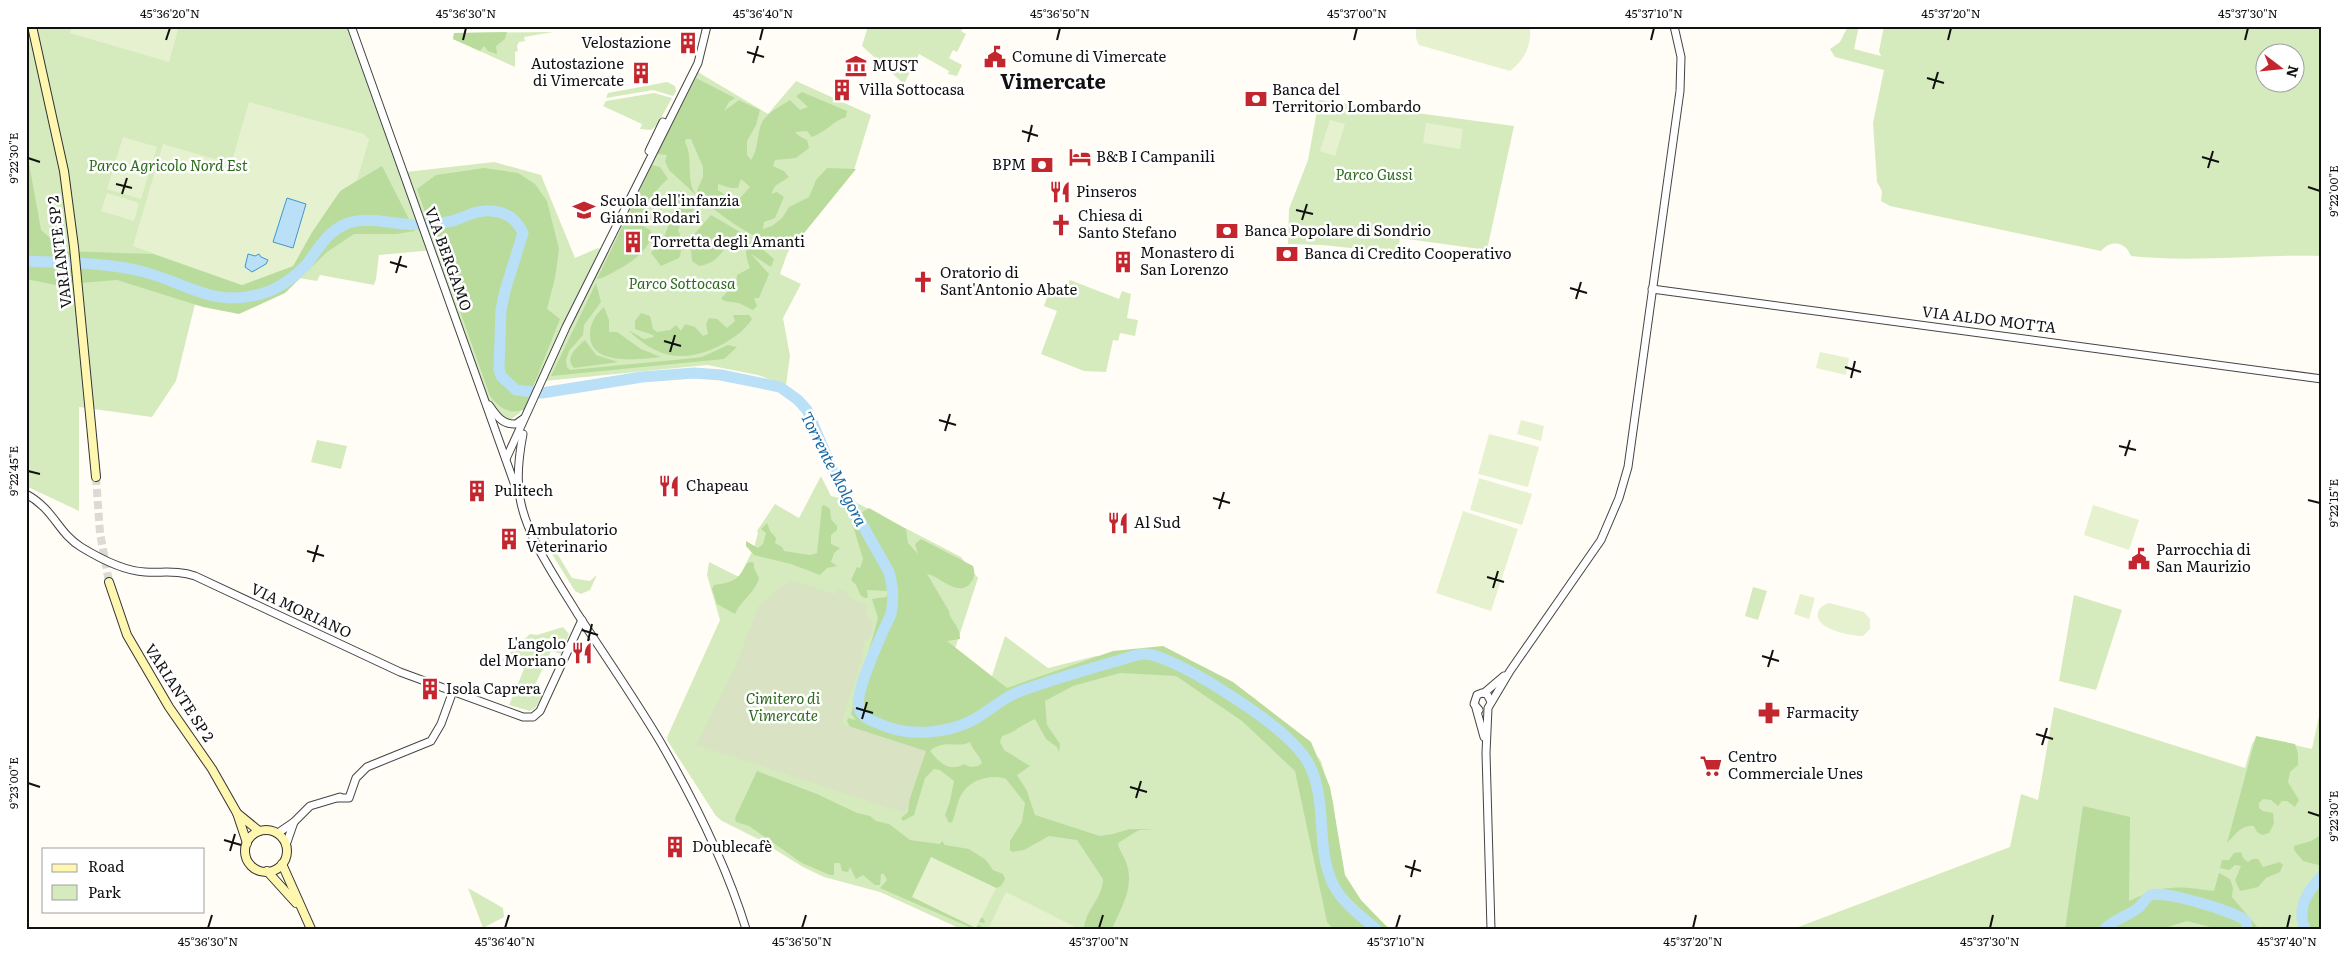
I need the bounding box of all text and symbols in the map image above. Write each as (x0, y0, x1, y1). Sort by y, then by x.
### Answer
text: 45°36'20"N (140, 4, 200, 22)
text: 45°36'30"N (436, 4, 496, 22)
text: 45°36'40"N (733, 4, 793, 22)
text: 45°36'50"N (1030, 4, 1090, 22)
text: 45°37'00"N (1327, 4, 1387, 22)
text: 45°37'10"N (1625, 4, 1683, 22)
text: 45°37'20"N (1921, 4, 1981, 22)
text: 45°37'30"N (2218, 4, 2278, 22)
place label: Velostazione (581, 30, 671, 53)
building icon: Velostazione (675, 30, 701, 56)
north arrow (2256, 42, 2306, 92)
public building icon: Comune di Vimercate (982, 44, 1008, 70)
place label: Comune di Vimercate (1012, 44, 1167, 67)
place label: Autostazione di Vimercate (531, 51, 624, 91)
museum icon: MUST (843, 53, 869, 79)
place label: MUST (872, 53, 919, 76)
building icon: Autostazione di Vimercate (628, 60, 654, 86)
text: N (2282, 63, 2305, 81)
district label: Vimercate (1000, 65, 1106, 95)
building icon: Villa Sottocasa (829, 77, 855, 103)
place label: Villa Sottocasa (859, 77, 966, 100)
place label: Banca del Territorio Lombardo (1272, 77, 1421, 117)
bank icon: Banca del Territorio Lombardo (1243, 86, 1269, 112)
text: 9°22'30"E (4, 132, 22, 183)
hotel icon: B&B I Campanili (1067, 144, 1093, 170)
place label: B&B I Campanili (1096, 144, 1215, 167)
place label: BPM (992, 152, 1026, 175)
bank icon: BPM (1029, 152, 1055, 178)
park label: Parco Agricolo Nord Est (88, 153, 248, 176)
park label: Parco Gussi (1335, 162, 1413, 185)
text: 9°22'00"E (2324, 165, 2342, 217)
restaurant icon: Pinseros (1047, 179, 1073, 205)
place label: Pinseros (1076, 179, 1137, 202)
place label: Scuola dell'infanzia Gianni Rodari (600, 188, 741, 228)
street label: VARIANTE SP 2 (40, 194, 77, 310)
school or university icon: Scuola dell'infanzia Gianni Rodari (571, 197, 597, 223)
street label: VIA BERGAMO (420, 203, 479, 314)
place label: Chiesa di Santo Stefano (1078, 203, 1177, 243)
church icon: Chiesa di Santo Stefano (1048, 212, 1074, 238)
bank icon: Banca Popolare di Sondrio (1214, 218, 1240, 244)
place label: Banca Popolare di Sondrio (1244, 218, 1431, 241)
building icon: Torretta degli Amanti (620, 229, 646, 255)
place label: Torretta degli Amanti (650, 229, 805, 252)
place label: Monastero di San Lorenzo (1140, 240, 1234, 280)
bank icon: Banca di Credito Cooperativo (1274, 241, 1300, 267)
place label: Banca di Credito Cooperativo (1304, 241, 1512, 264)
building icon: Monastero di San Lorenzo (1110, 249, 1136, 275)
place label: Oratorio di Sant'Antonio Abate (940, 260, 1077, 300)
church icon: Oratorio di Sant'Antonio Abate (910, 269, 936, 295)
park label: Parco Sottocasa (628, 271, 736, 294)
street label: VIA ALDO MOTTA (1921, 299, 2058, 338)
water label: Torrente Molgora (796, 407, 874, 531)
text: 9°22'45"E (4, 446, 22, 496)
restaurant icon: Chapeau (656, 473, 682, 499)
place label: Chapeau (686, 473, 749, 496)
building icon: Pulitech (464, 478, 490, 504)
place label: Pulitech (494, 478, 553, 501)
text: 9°22'15"E (2324, 478, 2342, 527)
restaurant icon: Al Sud (1105, 510, 1131, 536)
place label: Al Sud (1134, 510, 1181, 533)
place label: Ambulatorio Veterinario (526, 517, 618, 557)
building icon: Ambulatorio Veterinario (496, 526, 522, 552)
place label: Parrocchia di San Maurizio (2156, 537, 2251, 577)
public building icon: Parrocchia di San Maurizio (2126, 546, 2152, 572)
street label: VIA MORIANO (247, 576, 356, 643)
place label: L'angolo del Moriano (479, 631, 566, 671)
street label: VARIANTE SP 2 (140, 639, 221, 746)
restaurant icon: L'angolo del Moriano (569, 640, 595, 666)
building icon: Isola Caprera (417, 676, 443, 702)
place label: Isola Caprera (446, 676, 542, 699)
park label: Cimitero di Vimercate (746, 686, 821, 726)
pharmacy icon: Farmacity (1756, 700, 1782, 726)
place label: Farmacity (1786, 700, 1859, 723)
place label: Centro Commerciale Unes (1728, 744, 1863, 784)
supermarket icon: Centro Commerciale Unes (1698, 753, 1724, 779)
text: 9°23'00"E (4, 757, 22, 809)
text: 9°22'30"E (2324, 790, 2342, 841)
building icon: Doublecafè (662, 834, 688, 860)
place label: Doublecafè (692, 834, 772, 857)
legend (42, 848, 205, 912)
text: Road (88, 854, 124, 877)
text: Park (88, 880, 122, 903)
text: 45°36'30"N (178, 932, 238, 950)
text: 45°36'40"N (475, 932, 535, 950)
text: 45°36'50"N (772, 932, 832, 950)
text: 45°37'00"N (1069, 932, 1129, 950)
text: 45°37'10"N (1367, 932, 1425, 950)
text: 45°37'20"N (1663, 932, 1723, 950)
text: 45°37'30"N (1960, 932, 2020, 950)
text: 45°37'40"N (2257, 932, 2317, 950)

